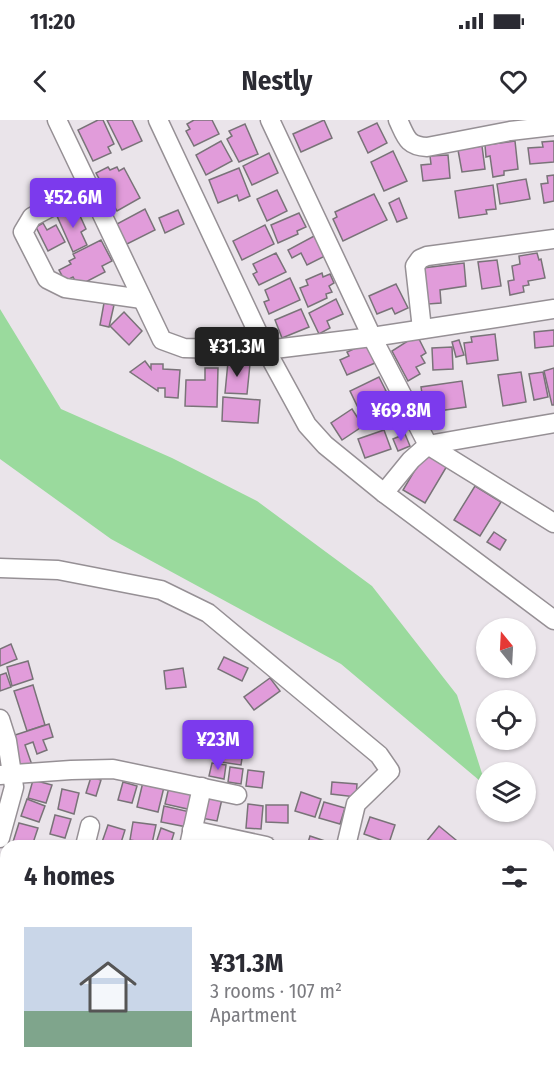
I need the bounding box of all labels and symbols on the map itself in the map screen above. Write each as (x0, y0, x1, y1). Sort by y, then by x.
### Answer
pin: ¥52.6M (24, 178, 122, 229)
pin: ¥31.3M (188, 327, 286, 378)
pin: ¥69.8M (352, 391, 450, 442)
north arrow (476, 618, 536, 678)
pin: ¥23M (182, 720, 254, 771)

